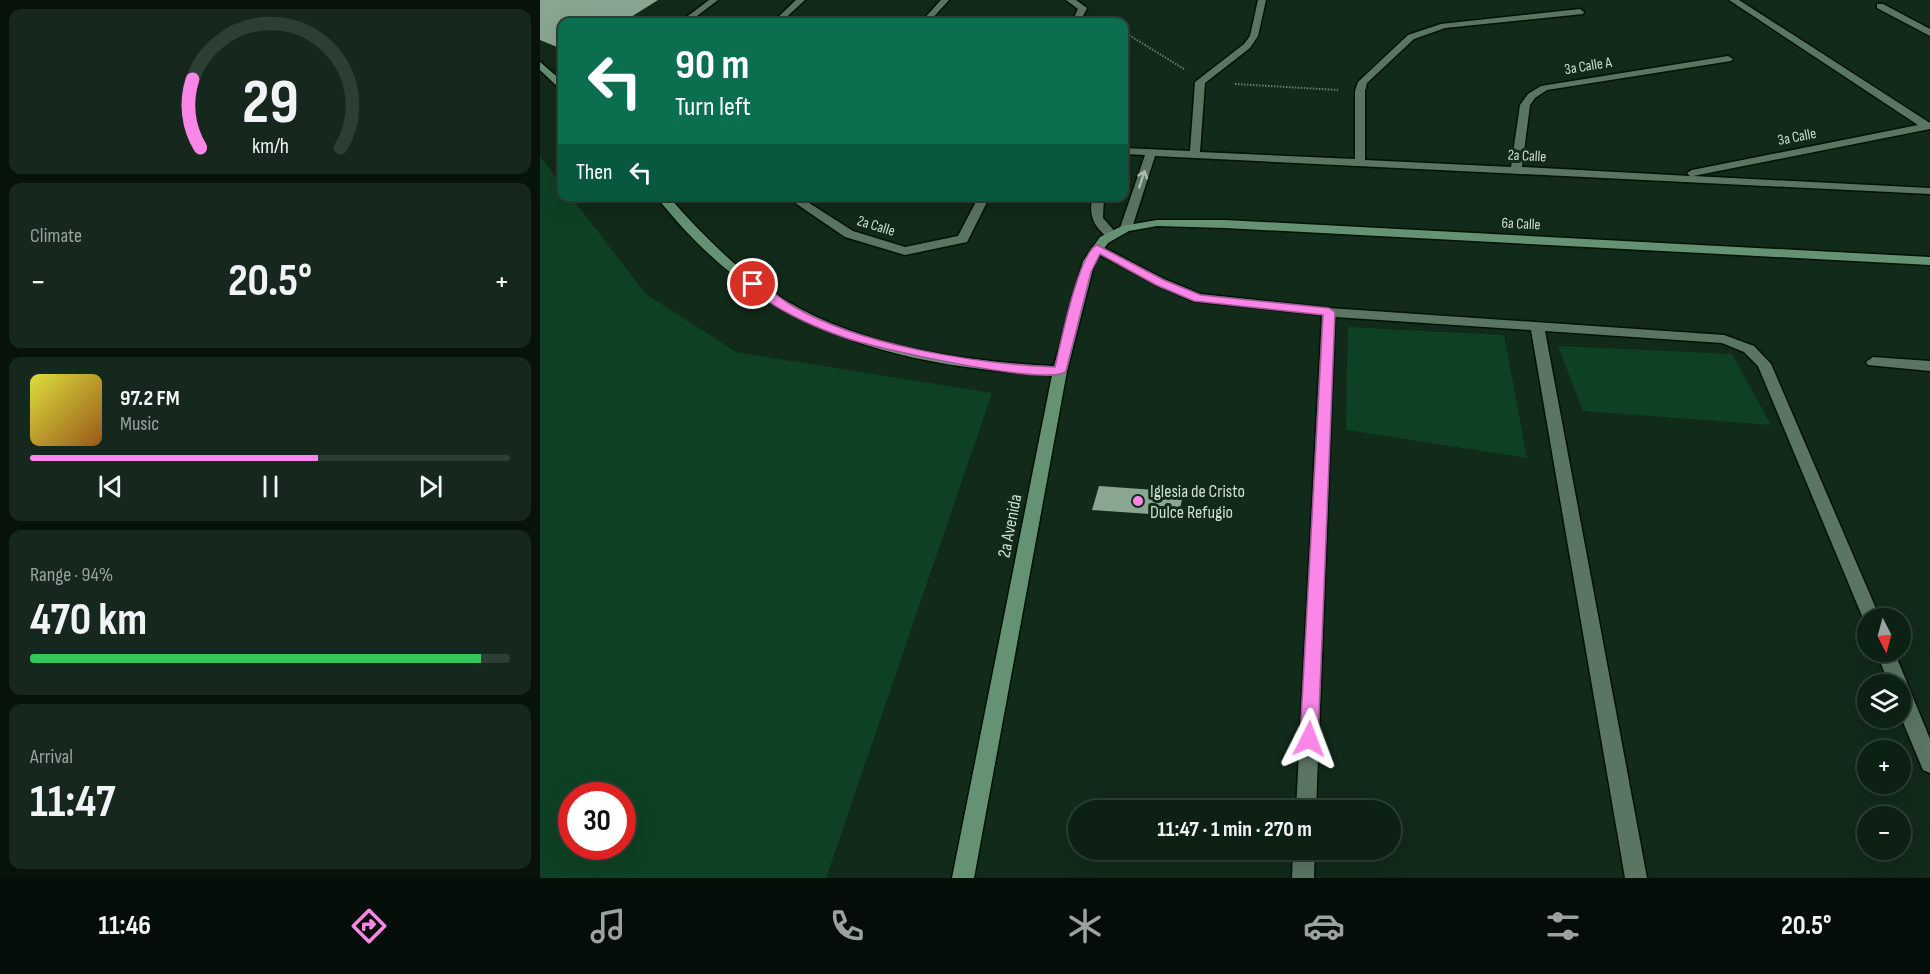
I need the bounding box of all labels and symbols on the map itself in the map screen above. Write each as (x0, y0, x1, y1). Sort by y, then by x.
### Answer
street label: 3a Calle A (1563, 53, 1614, 79)
street label: 3a Calle (1776, 124, 1818, 150)
street label: 2a Calle (1507, 145, 1547, 167)
one-way arrow (1138, 170, 1149, 189)
street label: 2a Calle (855, 211, 897, 241)
street label: 6a Calle (1501, 213, 1541, 235)
pin (727, 258, 778, 309)
place label: Iglesia de Cristo Dulce Refugio (1150, 481, 1245, 523)
street label: 2a Avenida (994, 492, 1026, 560)
marker: Iglesia de Cristo Dulce Refugio (1131, 494, 1145, 508)
north arrow (1857, 608, 1911, 662)
position arrow (1277, 707, 1341, 771)
speed limit sign: 30 (558, 782, 636, 860)

